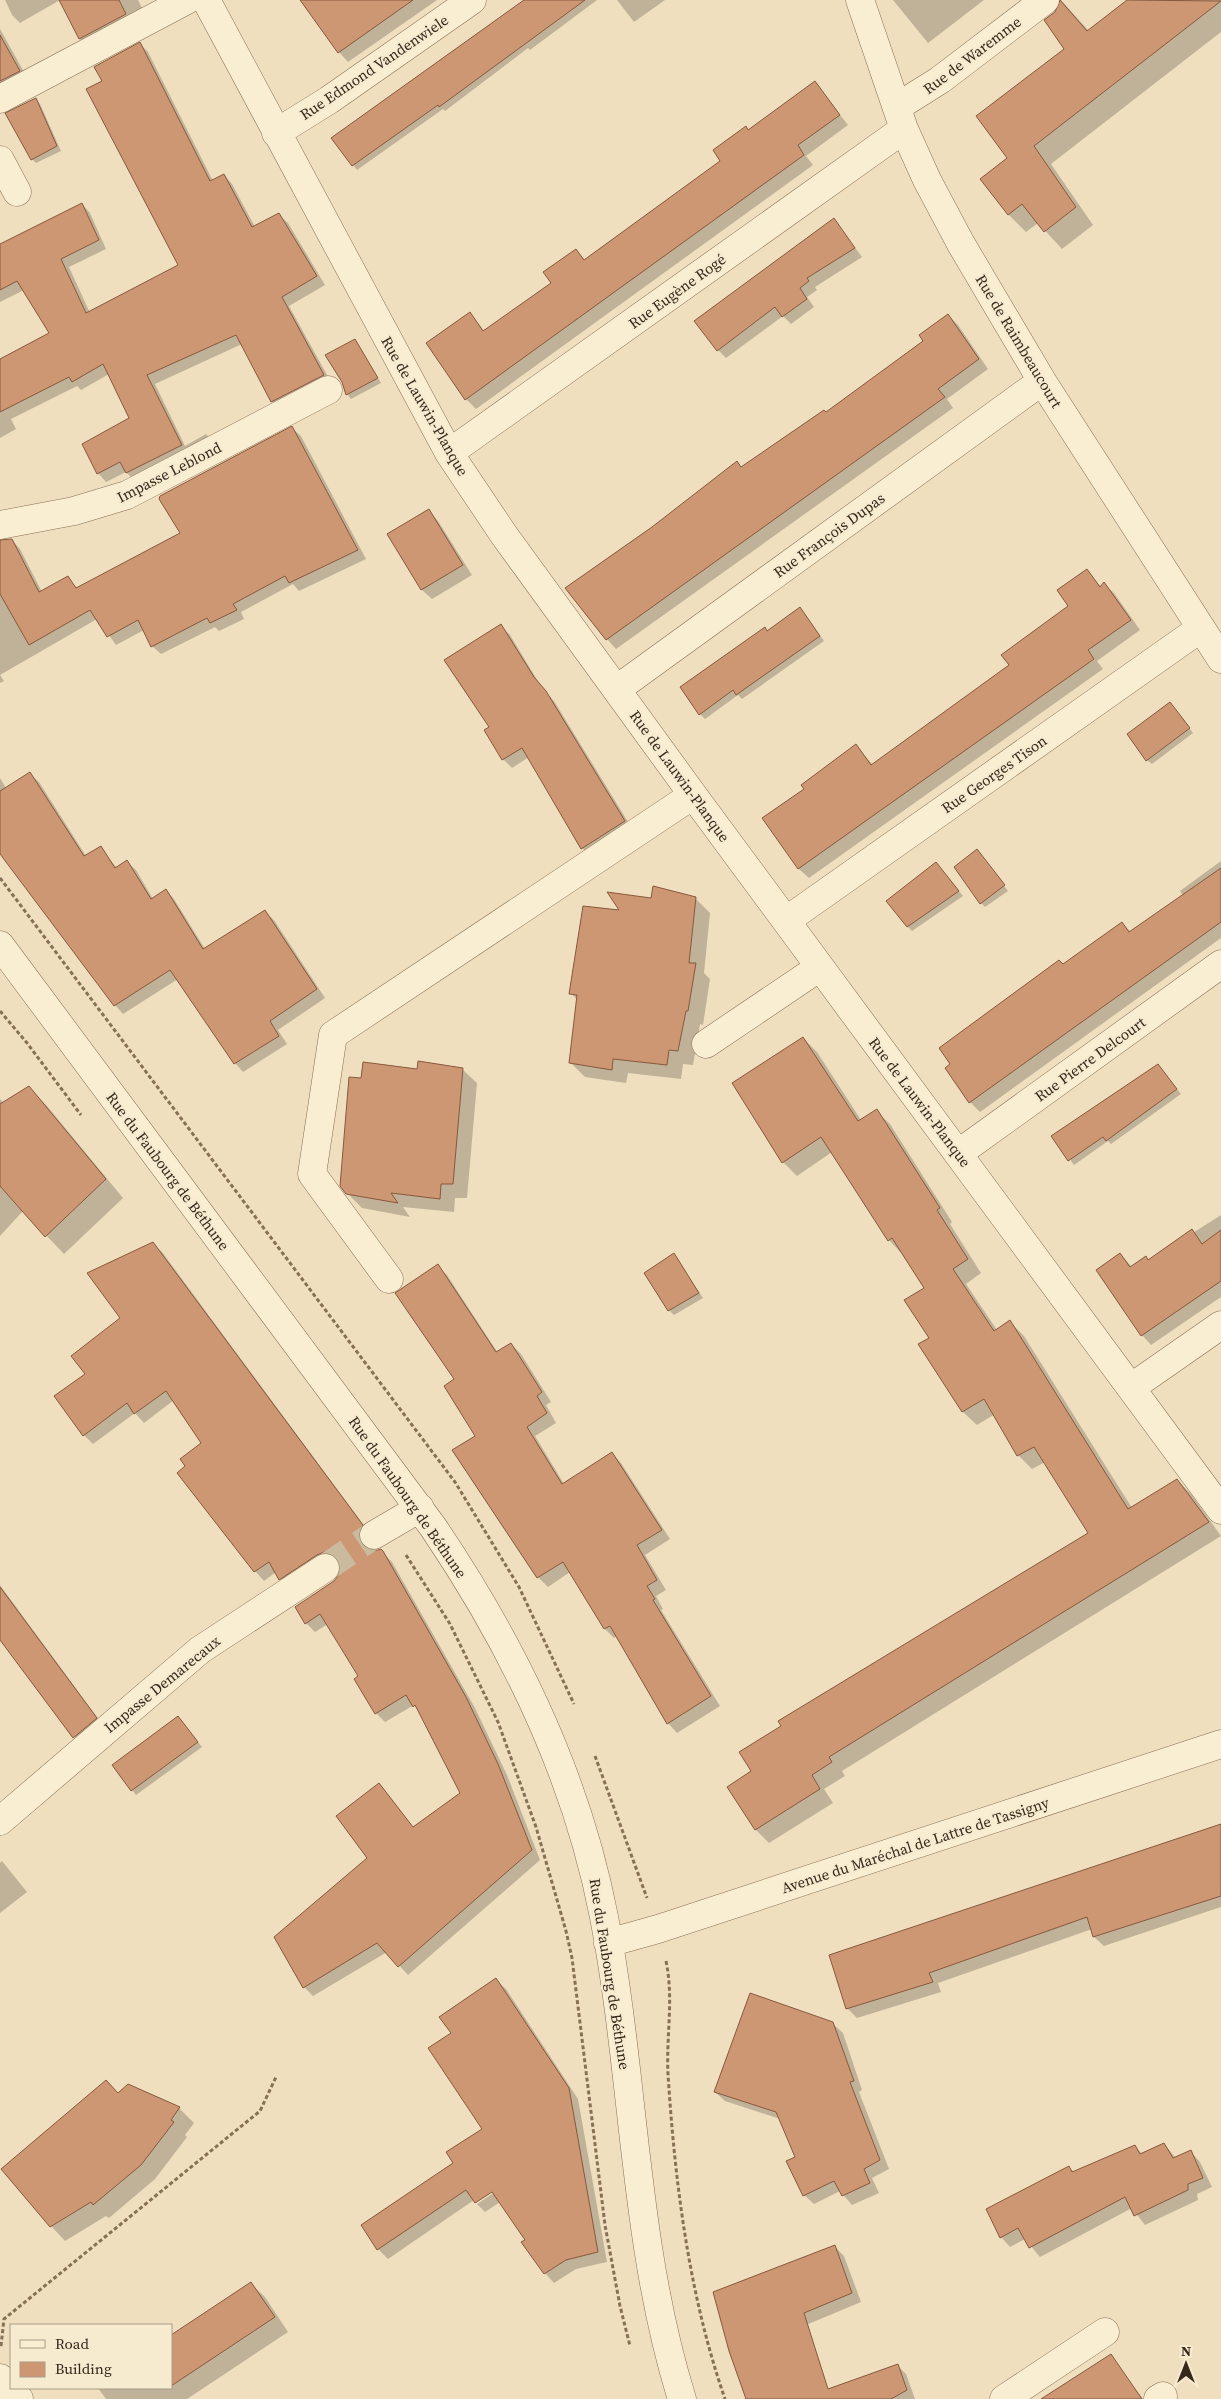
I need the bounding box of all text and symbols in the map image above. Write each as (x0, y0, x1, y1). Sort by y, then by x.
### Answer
street label: Rue Edmond Vandenwiele (296, 9, 453, 125)
street label: Rue de Waremme (919, 11, 1026, 99)
street label: Rue Eugène Rogé (624, 248, 730, 333)
street label: Rue de Raimbeaucourt (971, 270, 1067, 412)
street label: Rue de Lauwin-Planque (376, 332, 474, 480)
street label: Impasse Leblond (113, 436, 225, 507)
street label: Rue François Dupas (769, 488, 889, 582)
street label: Rue de Lauwin-Planque (625, 706, 735, 846)
street label: Rue Georges Tison (937, 730, 1051, 818)
street label: Rue Pierre Delcourt (1030, 1012, 1150, 1106)
street label: Rue de Lauwin-Planque (864, 1033, 976, 1172)
street label: Rue du Faubourg de Béthune (101, 1087, 235, 1255)
street label: Rue du Faubourg de Béthune (344, 1412, 472, 1583)
street label: Impasse Demarecaux (99, 1630, 225, 1738)
street label: Avenue du Maréchal de Lattre de Tassigny (779, 1792, 1052, 1898)
street label: Rue du Faubourg de Béthune (585, 1877, 636, 2071)
legend (10, 2324, 172, 2389)
text: Road (55, 2333, 89, 2354)
north arrow (1161, 2339, 1211, 2389)
text: N (1181, 2341, 1191, 2361)
text: Building (55, 2358, 112, 2379)

